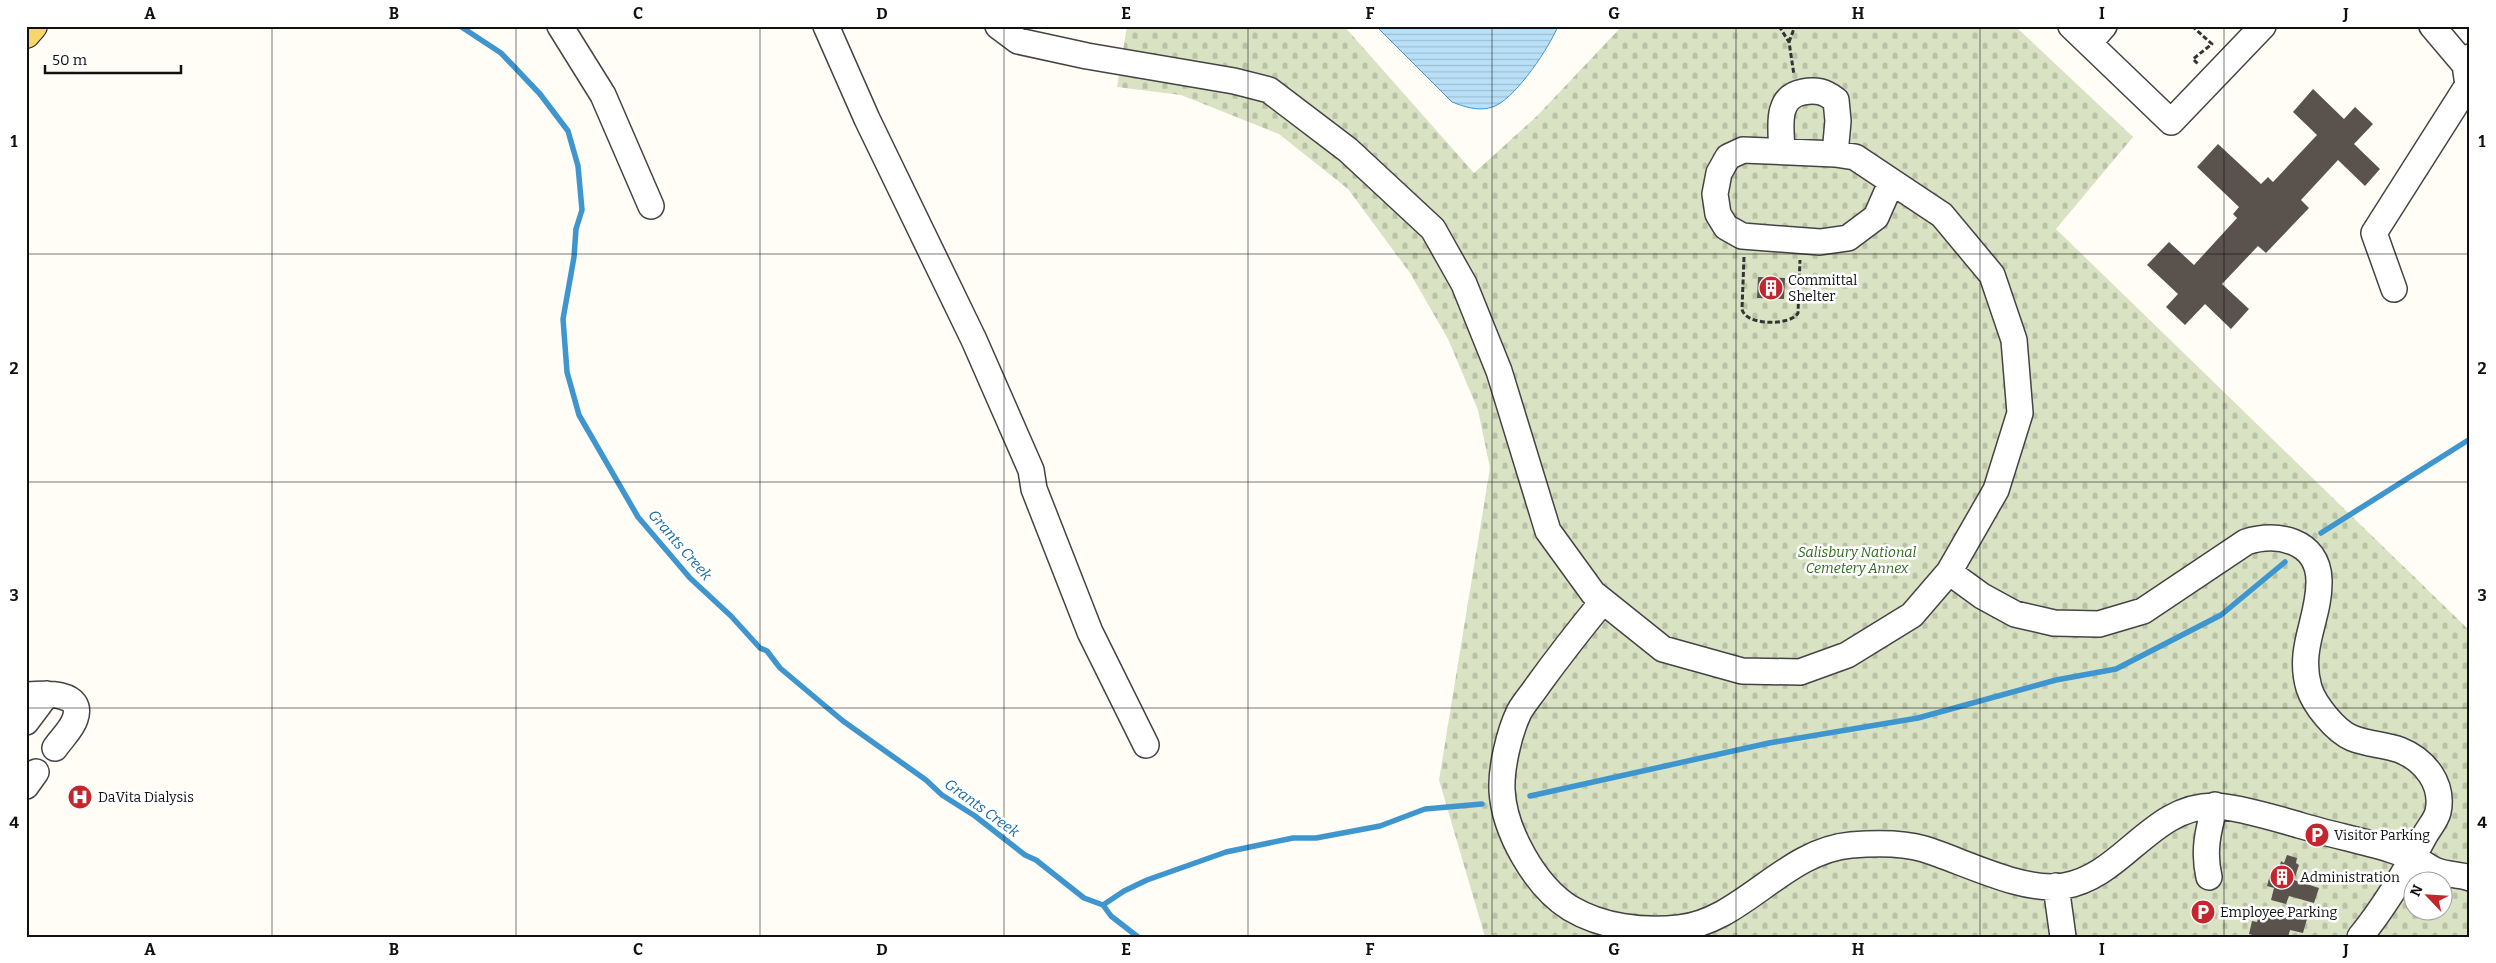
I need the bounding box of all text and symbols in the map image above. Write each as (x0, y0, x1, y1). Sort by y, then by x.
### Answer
text: A (144, 4, 156, 23)
text: B (389, 4, 399, 23)
text: C (633, 4, 643, 23)
text: D (876, 4, 888, 23)
text: E (1121, 4, 1131, 23)
text: F (1366, 4, 1375, 23)
text: G (1608, 4, 1620, 23)
text: H (1852, 4, 1865, 23)
text: I (2099, 4, 2105, 23)
text: J (2342, 4, 2349, 23)
scale bar (45, 42, 181, 74)
text: 50 m (52, 51, 88, 69)
text: 1 (11, 132, 18, 151)
text: 1 (2479, 132, 2486, 151)
place label: Committal Shelter (1788, 272, 1857, 305)
building icon: Committal Shelter (1758, 275, 1784, 301)
text: 2 (9, 359, 19, 378)
text: 2 (2477, 359, 2487, 378)
water label: Grants Creek (644, 506, 716, 585)
park label: Salisbury National Cemetery Annex (1798, 544, 1917, 577)
text: 3 (9, 586, 19, 605)
text: 3 (2477, 586, 2487, 605)
water label: Grants Creek (941, 775, 1023, 842)
hospital icon: DaVita Dialysis (67, 784, 93, 810)
place label: DaVita Dialysis (98, 789, 194, 806)
text: 4 (9, 813, 19, 832)
text: 4 (2477, 813, 2487, 832)
parking icon: Visitor Parking (2304, 822, 2330, 848)
place label: Visitor Parking (2334, 827, 2430, 844)
building icon: Administration (2269, 864, 2295, 890)
place label: Administration (2300, 869, 2400, 886)
north arrow (2404, 870, 2454, 920)
text: N (2407, 882, 2427, 899)
parking icon: Employee Parking (2190, 899, 2216, 925)
place label: Employee Parking (2220, 904, 2338, 921)
text: A (144, 940, 156, 959)
text: B (389, 940, 399, 959)
text: C (633, 940, 643, 959)
text: D (876, 940, 888, 959)
text: E (1121, 940, 1131, 959)
text: F (1366, 940, 1375, 959)
text: G (1608, 940, 1620, 959)
text: H (1852, 940, 1865, 959)
text: I (2099, 940, 2105, 959)
text: J (2342, 940, 2349, 959)

